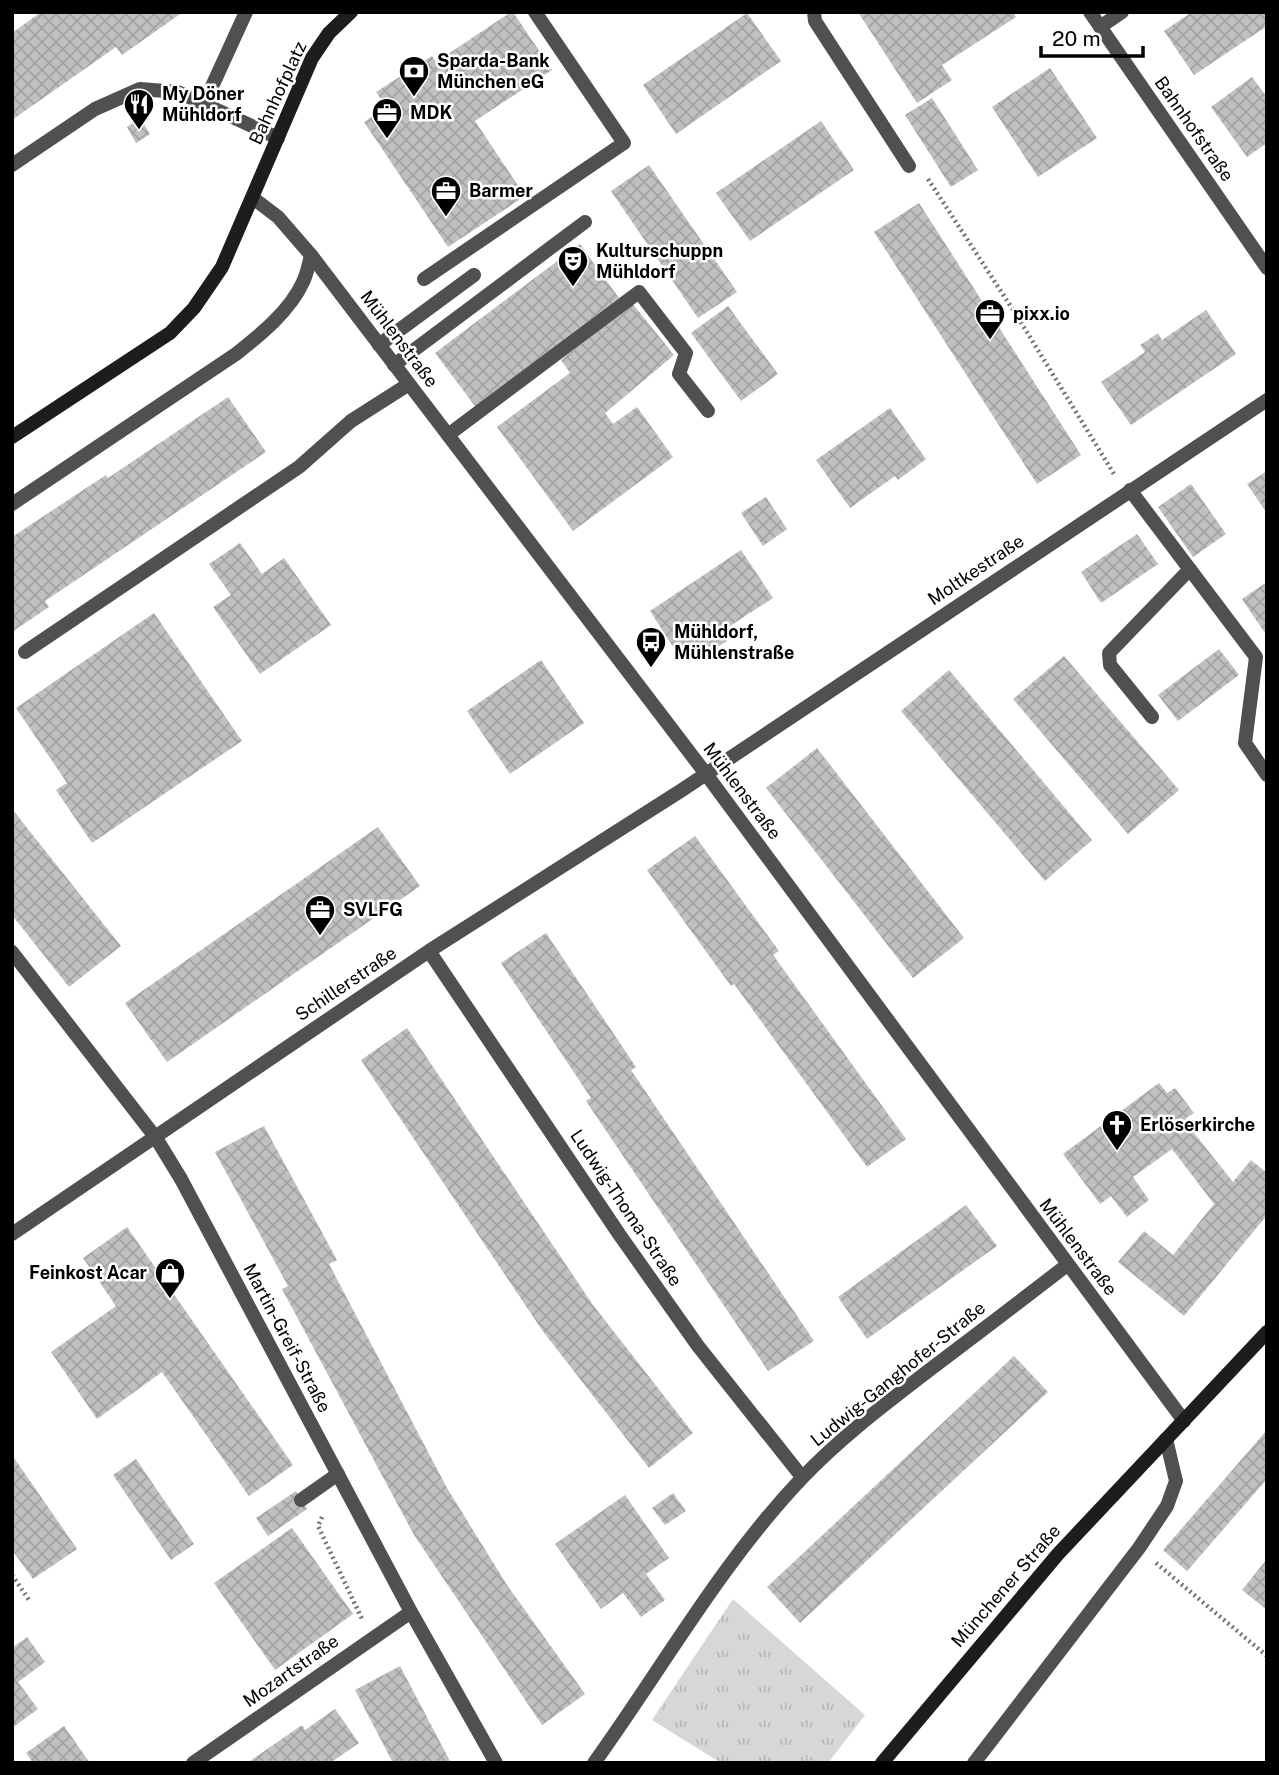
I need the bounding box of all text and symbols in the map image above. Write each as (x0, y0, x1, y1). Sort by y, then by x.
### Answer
scale bar (1041, 14, 1142, 58)
text: 20 m (1052, 26, 1101, 51)
street label: Bahnhofplatz (244, 38, 311, 148)
place label: Sparda-Bank München eG (437, 50, 550, 92)
bank icon: Sparda-Bank München eG (397, 54, 431, 98)
street label: Bahnhofstraße (1150, 72, 1238, 185)
place label: My Döner Mühldorf (162, 83, 245, 125)
restaurant icon: My Döner Mühldorf (122, 87, 156, 131)
office icon: MDK (370, 96, 404, 140)
place label: MDK (410, 102, 452, 123)
office icon: Barmer (429, 174, 463, 218)
place label: Barmer (469, 180, 533, 201)
place label: Kulturschuppn Mühldorf (596, 240, 723, 282)
theatre icon: Kulturschuppn Mühldorf (556, 244, 590, 288)
street label: Mühlenstraße (356, 286, 443, 391)
office icon: pixx.io (973, 297, 1007, 341)
place label: pixx.io (1013, 303, 1070, 324)
street label: Moltkestraße (924, 530, 1028, 609)
place label: Mühldorf, Mühlenstraße (674, 621, 794, 663)
bus stop icon: Mühldorf, Mühlenstraße (634, 625, 668, 669)
street label: Mühlenstraße (699, 738, 786, 843)
office icon: SVLFG (303, 893, 337, 937)
place label: SVLFG (343, 899, 403, 920)
street label: Schillerstraße (291, 942, 400, 1025)
church icon: Erlöserkirche (1100, 1108, 1134, 1152)
place label: Erlöserkirche (1140, 1114, 1255, 1135)
street label: Ludwig-Thoma-Straße (566, 1125, 687, 1290)
street label: Mühlenstraße (1035, 1194, 1122, 1299)
shop icon: Feinkost Acar (153, 1256, 187, 1300)
street label: Martin-Greif-Straße (239, 1260, 336, 1416)
place label: Feinkost Acar (29, 1262, 148, 1283)
street label: Ludwig-Ganghofer-Straße (806, 1297, 989, 1450)
street label: Münchener Straße (947, 1520, 1064, 1651)
street label: Mozartstraße (239, 1630, 342, 1711)

